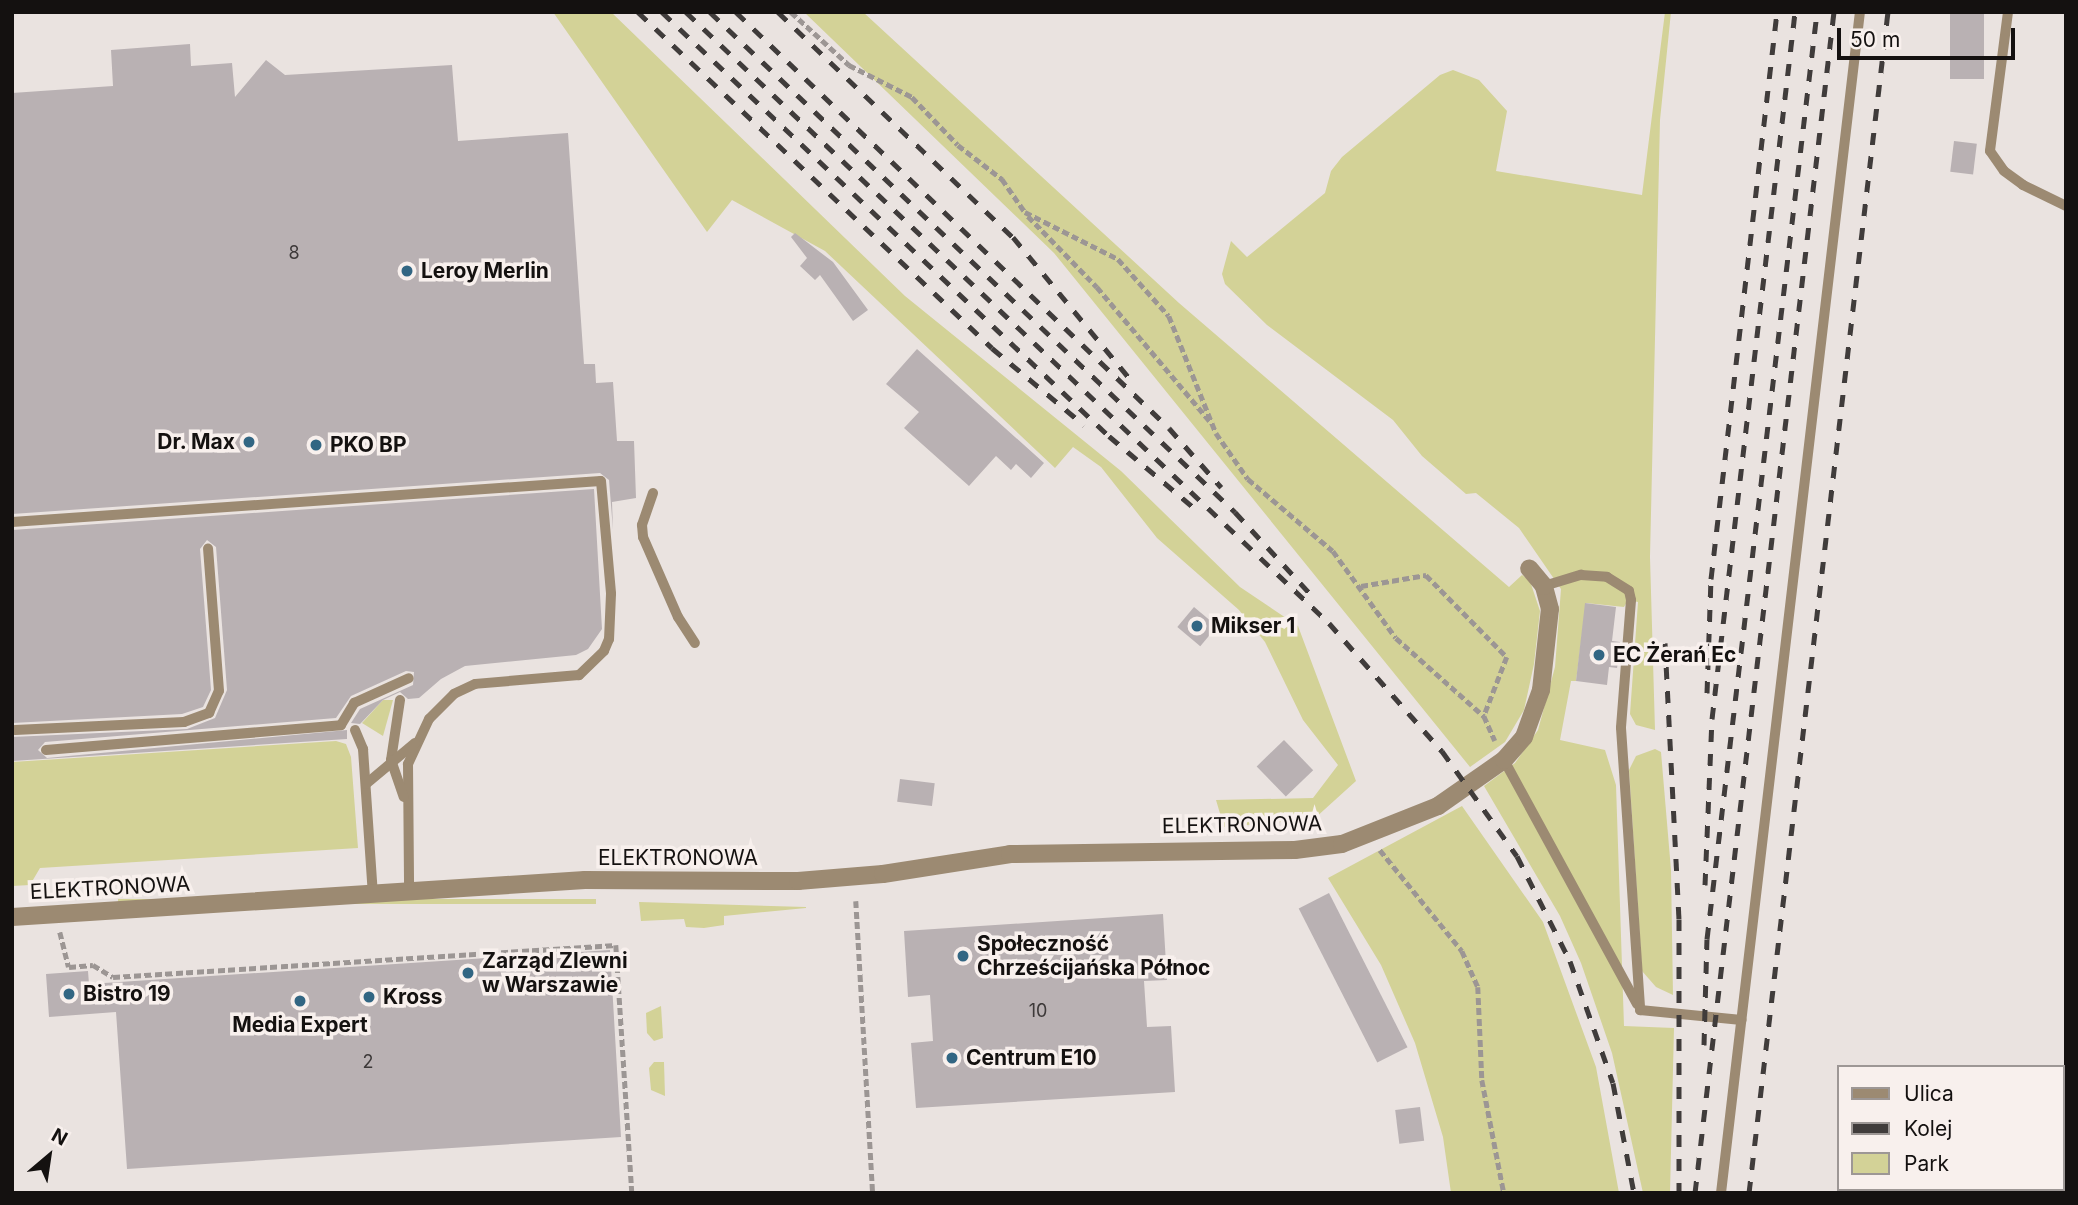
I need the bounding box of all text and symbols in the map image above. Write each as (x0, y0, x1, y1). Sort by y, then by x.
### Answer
scale bar (1840, 14, 2018, 58)
text: 50 m (1850, 27, 1900, 52)
house number: 8 (288, 242, 300, 264)
place label: Leroy Merlin (421, 258, 549, 284)
marker: Leroy Merlin (399, 263, 415, 279)
place label: Dr. Max (157, 429, 235, 455)
place label: PKO BP (330, 432, 407, 458)
marker: Dr. Max (241, 434, 257, 450)
marker: PKO BP (308, 437, 324, 453)
place label: Mikser 1 (1211, 613, 1295, 639)
marker: Mikser 1 (1189, 618, 1205, 634)
place label: EC Żerań Ec (1613, 642, 1736, 668)
marker: EC Żerań Ec (1591, 647, 1607, 663)
street label: ELEKTRONOWA (1162, 811, 1322, 839)
street label: ELEKTRONOWA (598, 845, 758, 871)
street label: ELEKTRONOWA (29, 871, 191, 905)
place label: Społeczność Chrześcijańska Północ (977, 931, 1210, 981)
place label: Zarząd Zlewni w Warszawie (482, 948, 628, 998)
marker: Społeczność Chrześcijańska Północ (955, 948, 971, 964)
marker: Zarząd Zlewni w Warszawie (460, 965, 476, 981)
place label: Bistro 19 (83, 981, 171, 1007)
place label: Kross (383, 984, 443, 1010)
marker: Bistro 19 (61, 986, 77, 1002)
marker: Kross (361, 989, 377, 1005)
marker: Media Expert (292, 993, 308, 1009)
house number: 10 (1029, 1000, 1047, 1022)
place label: Media Expert (232, 1012, 368, 1038)
place label: Centrum E10 (966, 1045, 1097, 1071)
marker: Centrum E10 (944, 1050, 960, 1066)
house number: 2 (363, 1051, 373, 1073)
legend (1836, 1065, 2064, 1191)
text: Ulica (1904, 1081, 1954, 1106)
text: Kolej (1904, 1116, 1952, 1141)
north arrow (14, 1121, 84, 1191)
text: N (48, 1124, 71, 1151)
text: Park (1904, 1151, 1949, 1176)

